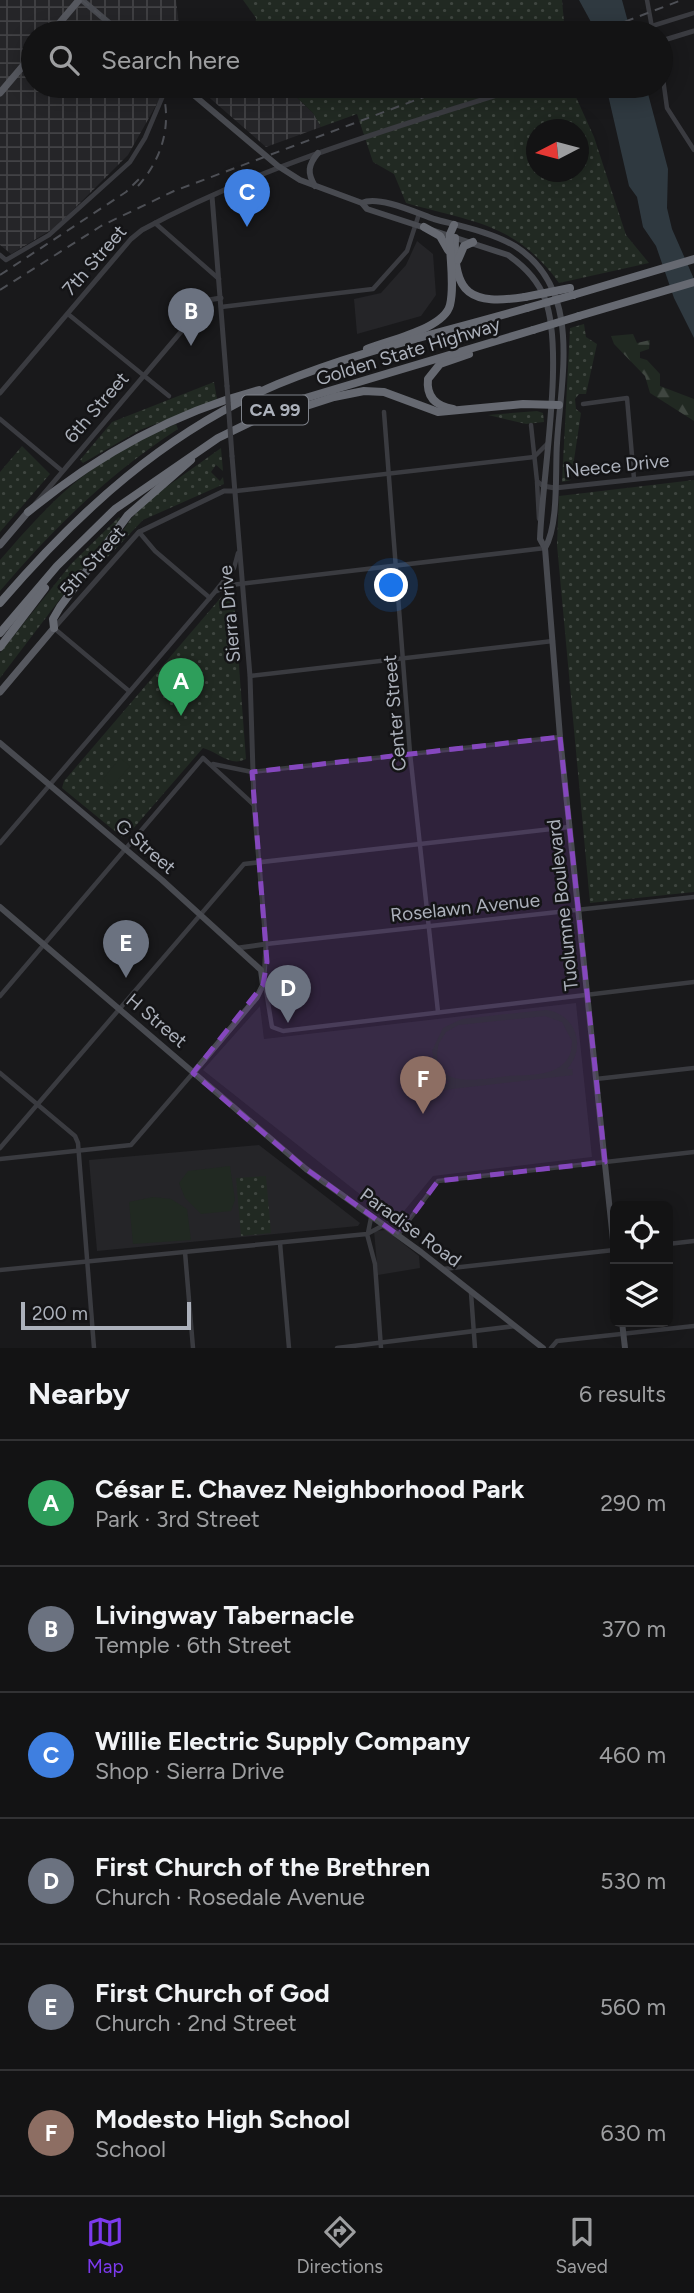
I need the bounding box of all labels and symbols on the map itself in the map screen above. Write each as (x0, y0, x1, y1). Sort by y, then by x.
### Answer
north arrow (526, 119, 589, 182)
pin: C (224, 169, 270, 227)
street label: 7th Street (58, 220, 131, 300)
pin: B (168, 288, 214, 346)
street label: Golden State Highway (313, 312, 503, 390)
street label: 6th Street (59, 367, 133, 447)
road number: CA 99 (242, 396, 308, 424)
street label: Neece Drive (564, 449, 670, 482)
street label: 5th Street (55, 521, 130, 601)
street label: Sierra Drive (214, 564, 245, 664)
your location (374, 568, 408, 602)
street label: Center Street (378, 654, 411, 772)
pin: A (158, 658, 204, 716)
street label: G Street (111, 814, 181, 879)
street label: Tuolumne Boulevard (542, 818, 583, 992)
street label: Roselawn Avenue (389, 888, 541, 927)
pin: E (103, 920, 149, 978)
pin: D (265, 965, 311, 1023)
street label: H Street (122, 988, 192, 1052)
pin: F (400, 1056, 446, 1114)
street label: Paradise Road (355, 1183, 466, 1272)
scale bar (21, 1299, 191, 1331)

